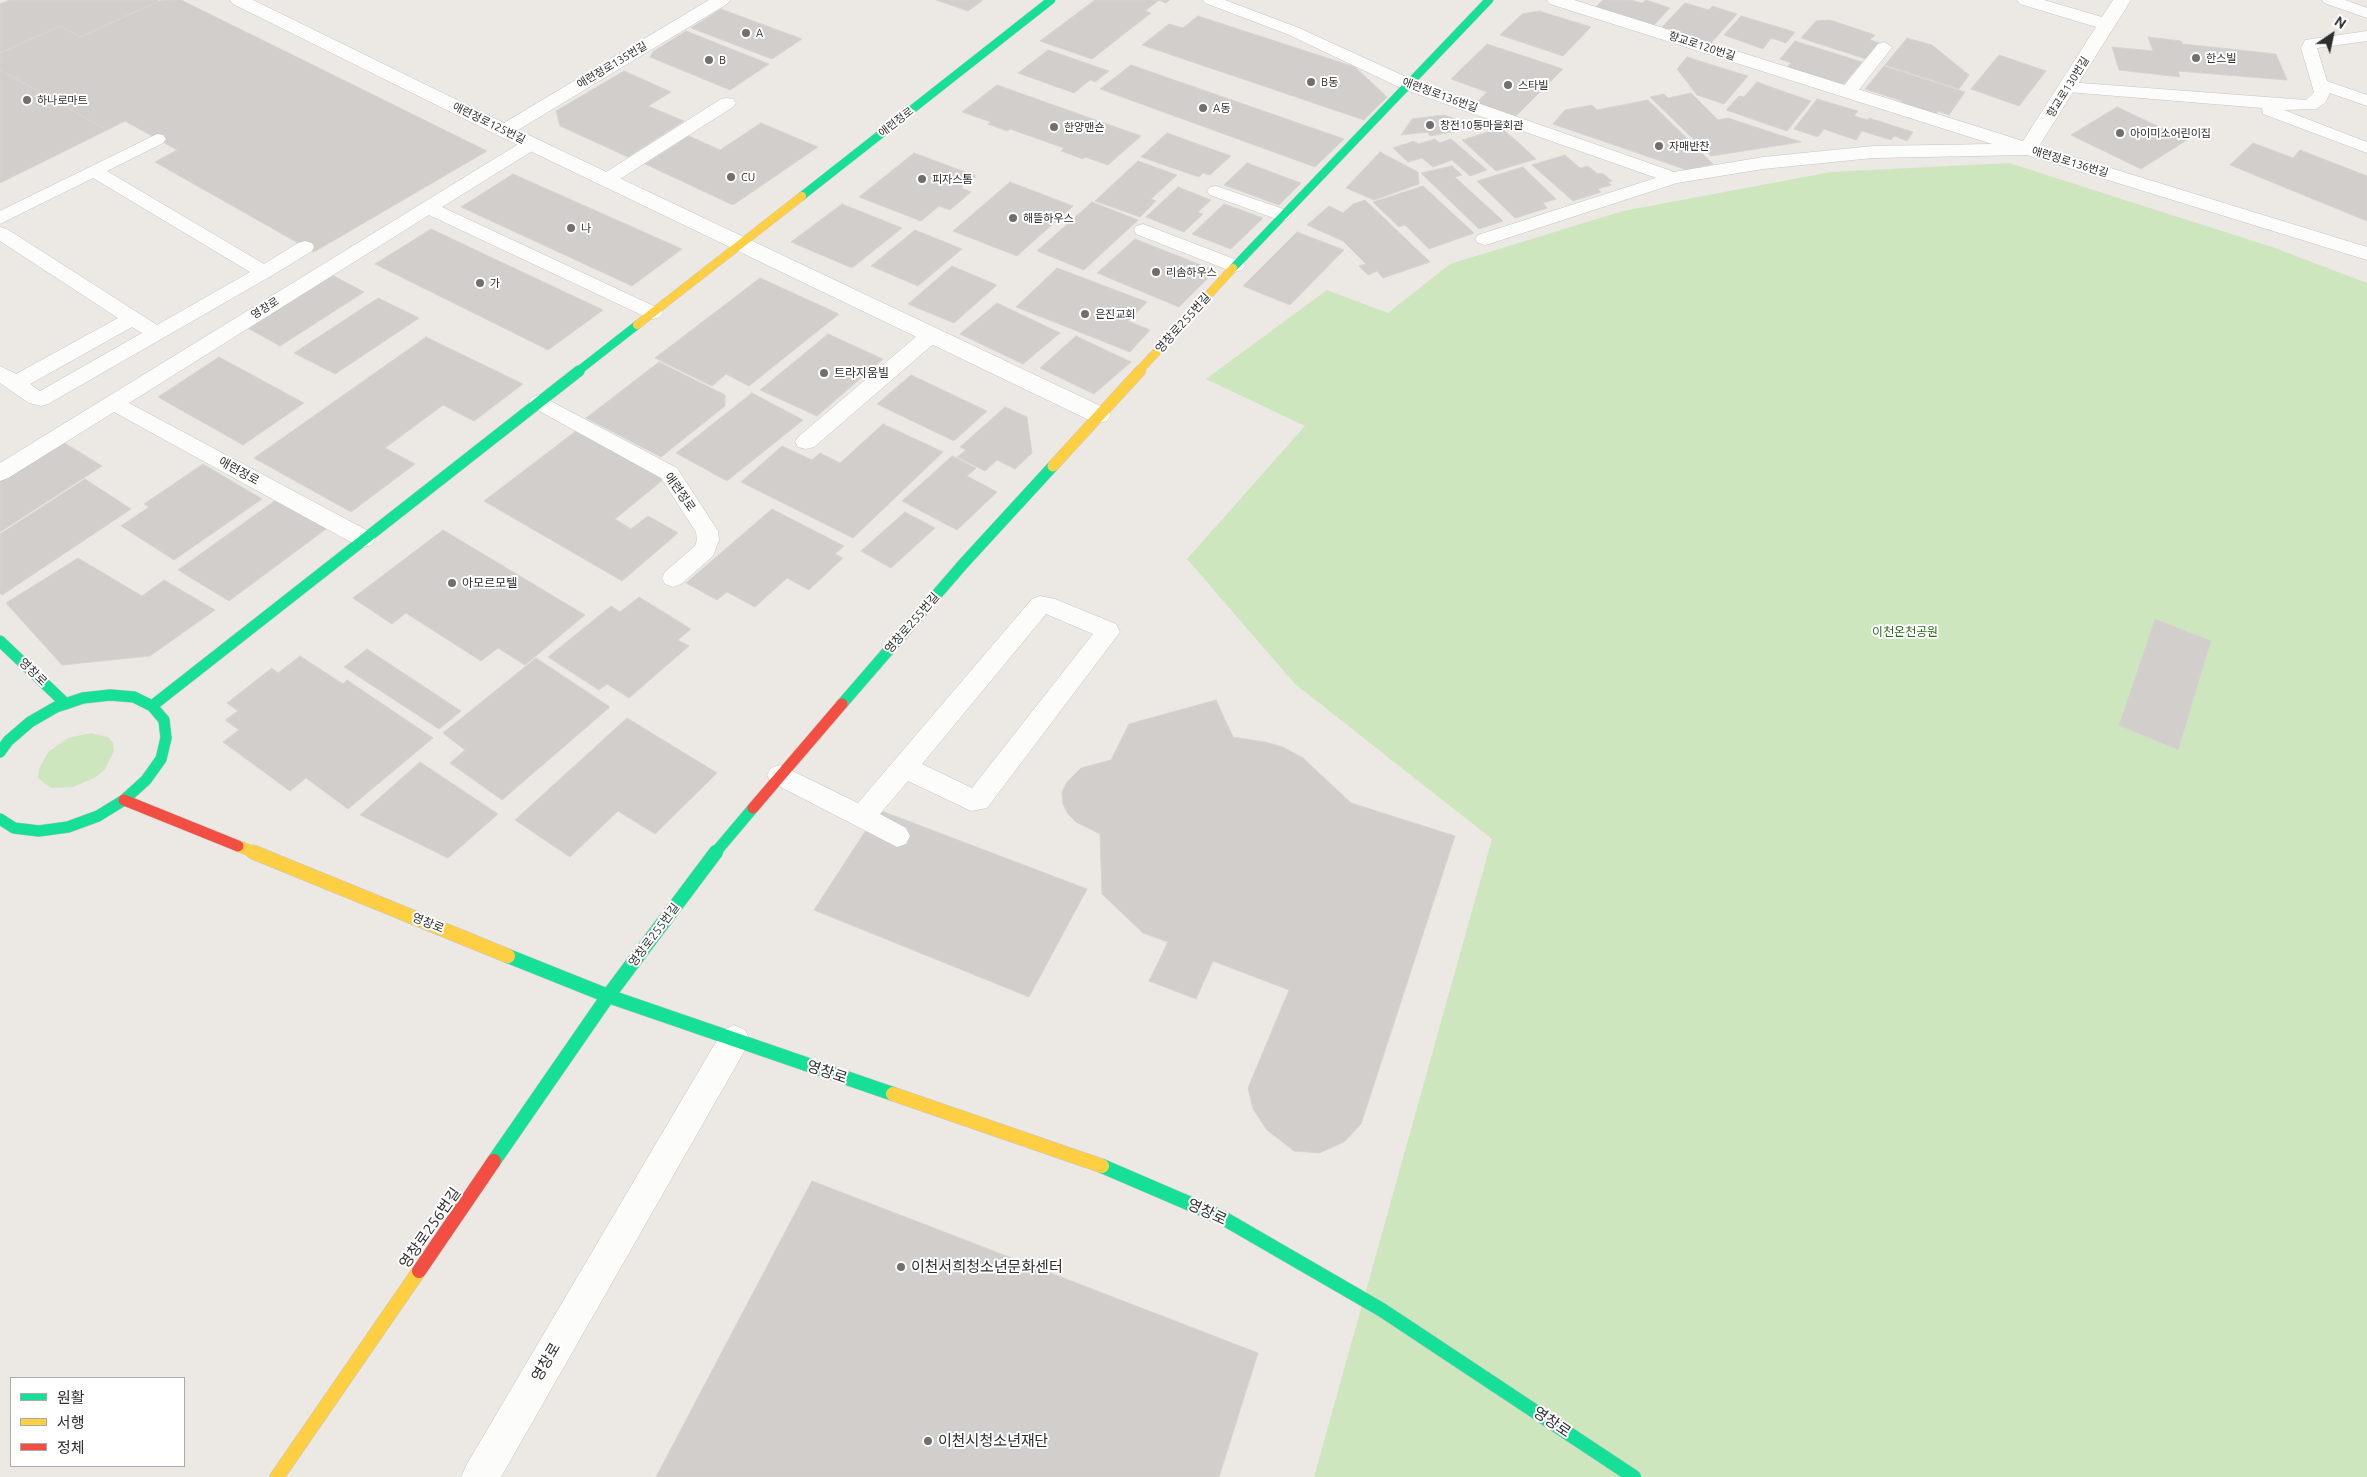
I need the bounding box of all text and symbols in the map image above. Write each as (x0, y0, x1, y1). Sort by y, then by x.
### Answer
north arrow (2307, 10, 2357, 60)
text: N (2332, 13, 2349, 32)
place label: A (756, 26, 763, 40)
marker: A (740, 27, 752, 39)
street label: 향교로120번길 (1667, 29, 1737, 63)
street label: 애련정로135번길 (575, 39, 649, 91)
place label: 한스빌 (2206, 51, 2236, 65)
marker: 한스빌 (2190, 52, 2202, 64)
place label: B (719, 53, 726, 67)
marker: B (703, 54, 715, 66)
street label: 향교로130번길 (2044, 54, 2092, 120)
place label: B동 (1321, 75, 1338, 89)
street label: 애련정로136번길 (1400, 75, 1480, 115)
marker: B동 (1305, 76, 1317, 88)
place label: 스타빌 (1518, 78, 1548, 92)
marker: 스타빌 (1502, 79, 1514, 91)
place label: 하나로마트 (37, 93, 88, 107)
marker: 하나로마트 (21, 94, 33, 106)
street label: 애련정로125번길 (450, 100, 528, 146)
place label: A동 (1213, 101, 1230, 115)
marker: A동 (1197, 102, 1209, 114)
street label: 애련정로 (876, 104, 916, 140)
place label: 창전10통마을회관 (1440, 118, 1523, 132)
marker: 창전10통마을회관 (1424, 119, 1436, 131)
place label: 한양맨숀 (1064, 120, 1104, 134)
marker: 한양맨숀 (1048, 121, 1060, 133)
place label: 아이미소어린이집 (2130, 126, 2211, 140)
marker: 아이미소어린이집 (2114, 127, 2126, 139)
place label: 자매반찬 (1669, 139, 1709, 153)
marker: 자매반찬 (1653, 140, 1665, 152)
street label: 애련정로136번길 (2030, 144, 2110, 180)
place label: CU (741, 170, 755, 184)
marker: CU (725, 171, 737, 183)
place label: 피자스톰 (932, 172, 972, 186)
marker: 피자스톰 (916, 173, 928, 185)
place label: 해뜰하우스 (1023, 211, 1074, 225)
marker: 해뜰하우스 (1007, 212, 1019, 224)
place label: 나 (581, 221, 591, 235)
marker: 나 (565, 222, 577, 234)
place label: 리솜하우스 (1166, 265, 1217, 279)
marker: 리솜하우스 (1150, 266, 1162, 278)
place label: 가 (490, 276, 500, 290)
marker: 가 (474, 277, 486, 289)
street label: 영창로255번길 (1152, 290, 1214, 356)
street label: 영창로 (249, 294, 281, 322)
place label: 은진교회 (1095, 307, 1135, 321)
marker: 은진교회 (1079, 308, 1091, 320)
place label: 트라지움빌 (834, 366, 889, 380)
marker: 트라지움빌 (818, 367, 830, 379)
street label: 애련정로 (216, 454, 262, 488)
street label: 애련정로 (661, 470, 699, 514)
place label: 아모르모텔 (462, 576, 517, 590)
marker: 아모르모텔 (446, 577, 458, 589)
street label: 영창로255번길 (882, 590, 942, 656)
park label: 이천온천공원 (1872, 625, 1938, 639)
street label: 영창로 (16, 655, 50, 689)
street label: 영창로255번길 (626, 901, 682, 969)
street label: 영창로 (410, 910, 446, 936)
street label: 영창로 (804, 1057, 850, 1087)
street label: 영창로256번길 (396, 1184, 464, 1272)
street label: 영창로 (1184, 1195, 1230, 1229)
place label: 이천서희청소년문화센터 (911, 1258, 1063, 1276)
marker: 이천서희청소년문화센터 (895, 1261, 907, 1273)
street label: 영창로 (528, 1340, 564, 1384)
legend (10, 1377, 185, 1467)
text: 원활 (57, 1389, 85, 1406)
street label: 영창로 (1530, 1403, 1574, 1441)
text: 서행 (57, 1414, 85, 1431)
place label: 이천시청소년재단 (938, 1432, 1048, 1450)
marker: 이천시청소년재단 (922, 1435, 934, 1447)
text: 정체 (57, 1439, 85, 1456)

